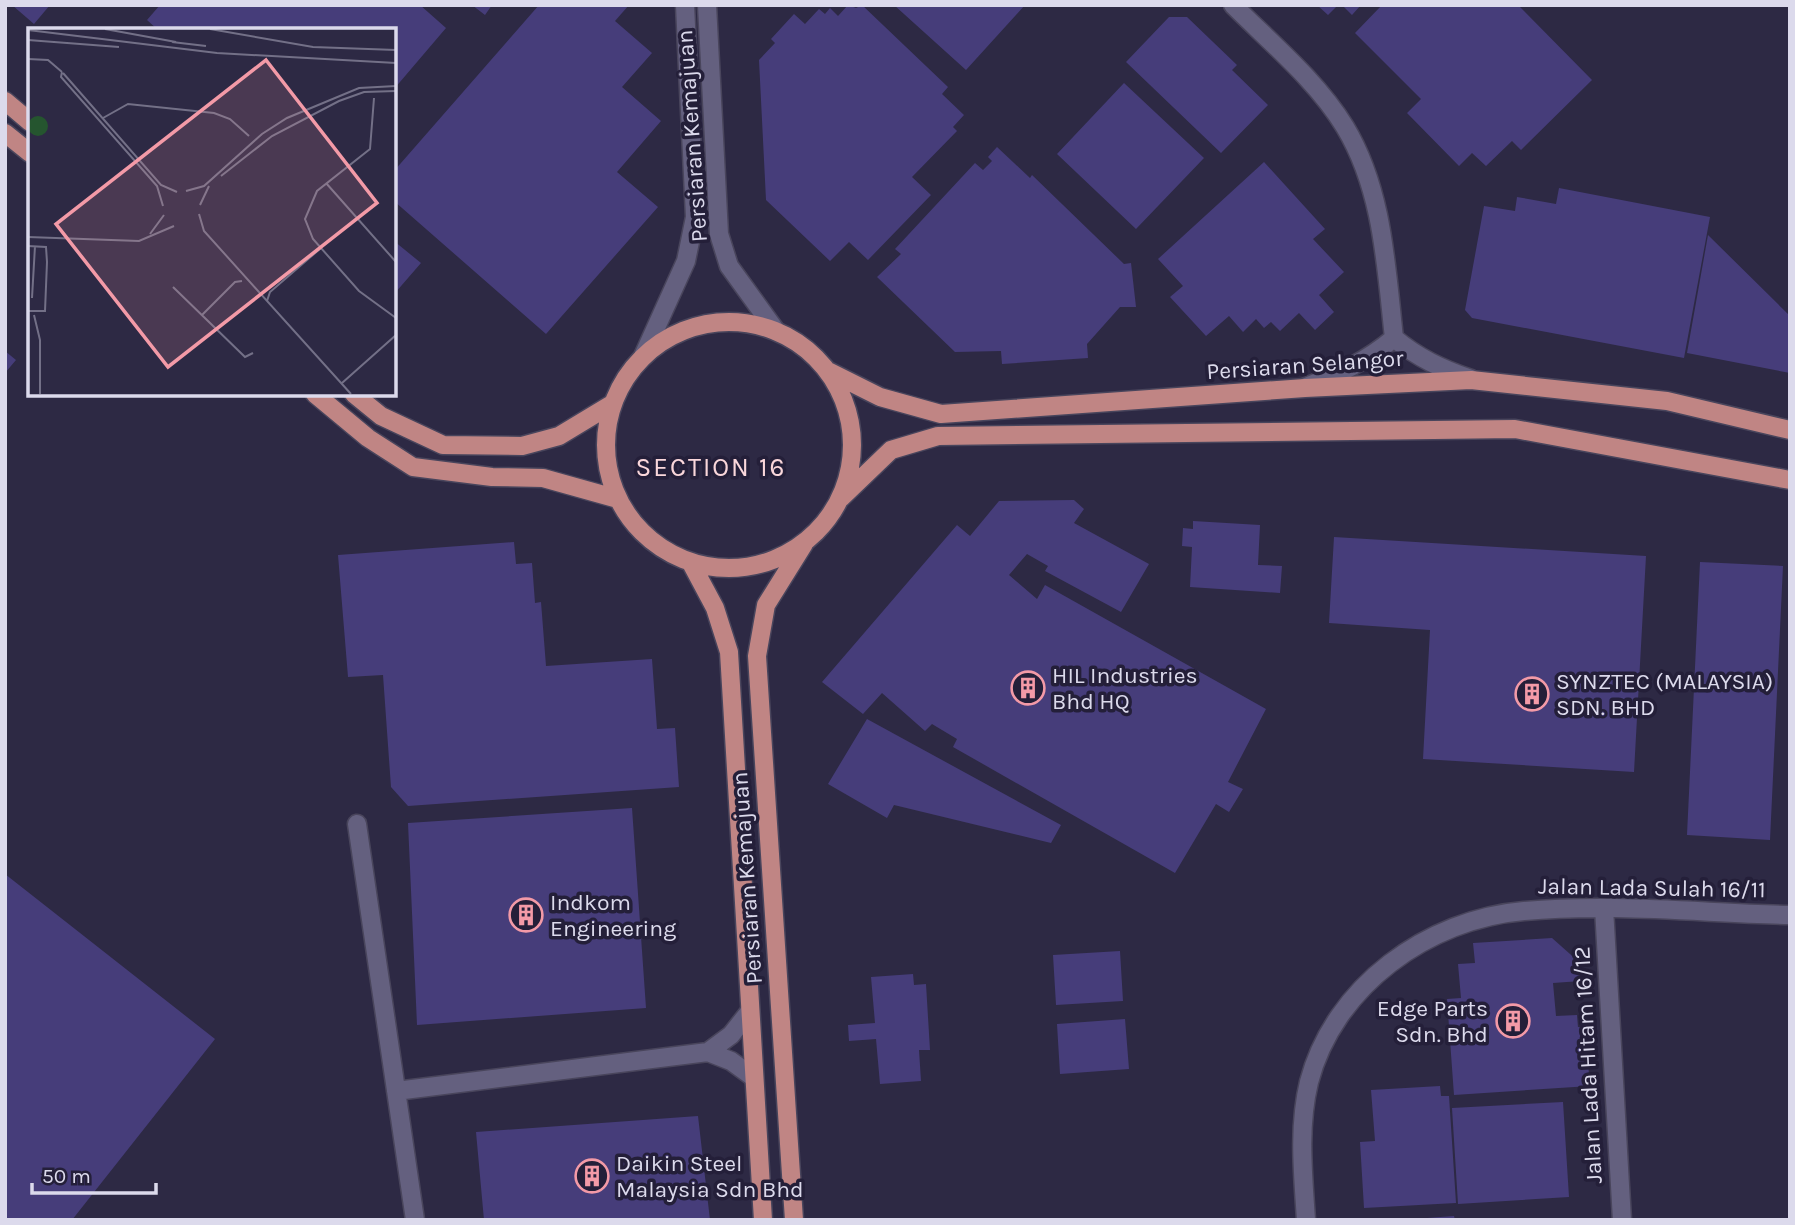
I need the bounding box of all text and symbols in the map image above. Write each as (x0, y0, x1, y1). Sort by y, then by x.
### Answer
inset map (28, 28, 396, 396)
street label: Persiaran Kemajuan (671, 29, 713, 243)
street label: Persiaran Selangor (1206, 345, 1405, 385)
district label: SECTION 16 (636, 452, 786, 483)
place label: HIL Industries Bhd HQ (1052, 662, 1198, 715)
place label: SYNZTEC (MALAYSIA) SDN. BHD (1556, 668, 1773, 721)
building icon: HIL Industries Bhd HQ (1009, 669, 1047, 707)
building icon: SYNZTEC (MALAYSIA) SDN. BHD (1513, 675, 1551, 713)
street label: Persiaran Kemajuan (726, 771, 768, 985)
street label: Jalan Lada Sulah 16/11 (1538, 873, 1766, 903)
place label: Indkom Engineering (550, 889, 676, 942)
building icon: Indkom Engineering (507, 896, 545, 934)
street label: Jalan Lada Hitam 16/12 (1568, 946, 1608, 1184)
place label: Edge Parts Sdn. Bhd (1377, 995, 1488, 1048)
building icon: Edge Parts Sdn. Bhd (1494, 1002, 1532, 1040)
place label: Daikin Steel Malaysia Sdn Bhd (616, 1150, 804, 1203)
scale bar (32, 1152, 156, 1196)
building icon: Daikin Steel Malaysia Sdn Bhd (573, 1157, 611, 1195)
text: 50 m (42, 1164, 91, 1188)

